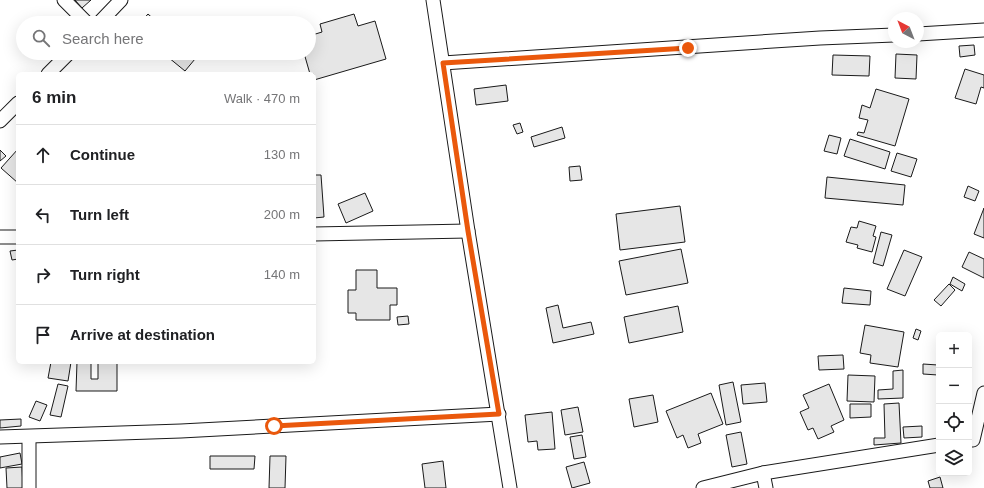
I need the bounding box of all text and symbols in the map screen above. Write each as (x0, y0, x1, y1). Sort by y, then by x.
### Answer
north arrow (888, 12, 924, 48)
search box (16, 16, 316, 60)
icon: search (30, 27, 52, 49)
text: Search here (62, 30, 144, 47)
route end (679, 39, 697, 57)
text: 6 min (32, 88, 76, 107)
text: Walk · 470 m (224, 91, 300, 106)
icon: ahead (32, 144, 54, 166)
text: Continue (70, 146, 135, 163)
text: 130 m (264, 147, 300, 162)
icon: left (32, 204, 54, 226)
text: Turn left (70, 206, 129, 223)
text: 200 m (264, 207, 300, 222)
icon: right (32, 264, 54, 286)
text: Turn right (70, 266, 140, 283)
text: 140 m (264, 267, 300, 282)
icon: arrive (32, 324, 54, 346)
text: Arrive at destination (70, 326, 215, 343)
map controls (936, 332, 972, 476)
button: + (936, 332, 972, 368)
button: − (936, 368, 972, 404)
button: locate (936, 404, 972, 440)
route start (265, 417, 283, 435)
button: layers (936, 440, 972, 476)

